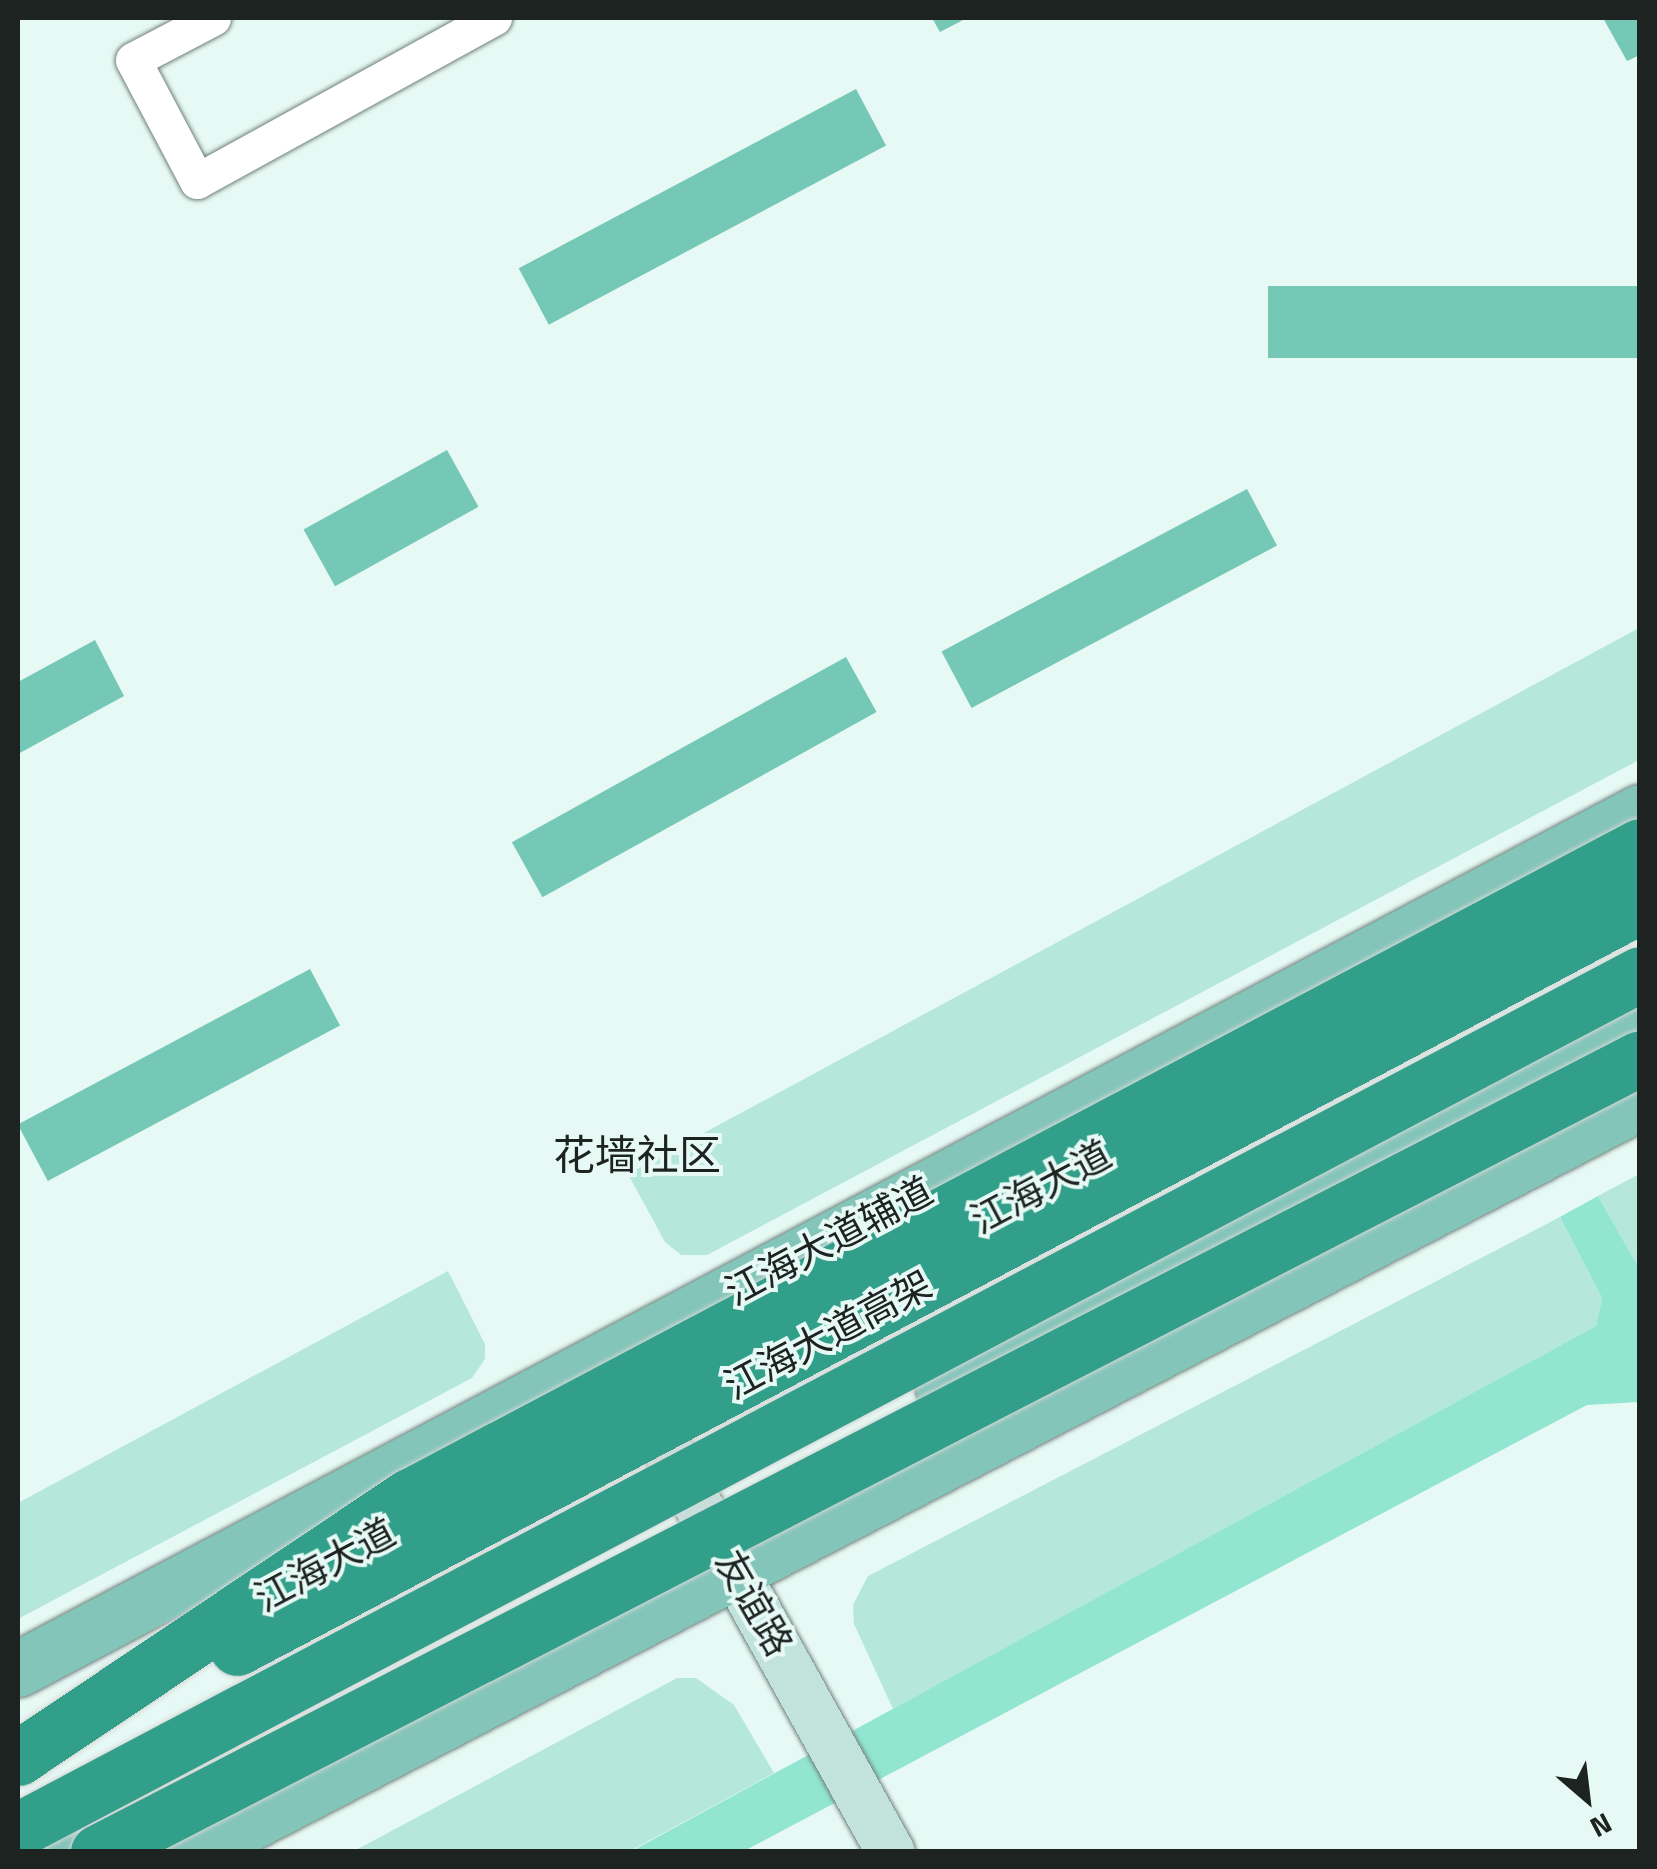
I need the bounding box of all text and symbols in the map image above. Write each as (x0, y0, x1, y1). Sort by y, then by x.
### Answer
district label: 花墙社区 (553, 1129, 721, 1179)
street label: 江海大道 (963, 1131, 1119, 1243)
street label: 江海大道辅道 (718, 1167, 940, 1315)
street label: 江海大道高架 (717, 1261, 939, 1409)
street label: 江海大道 (247, 1509, 403, 1621)
street label: 友谊路 (706, 1542, 802, 1664)
north arrow (1537, 1749, 1637, 1849)
text: N (1583, 1802, 1620, 1849)

